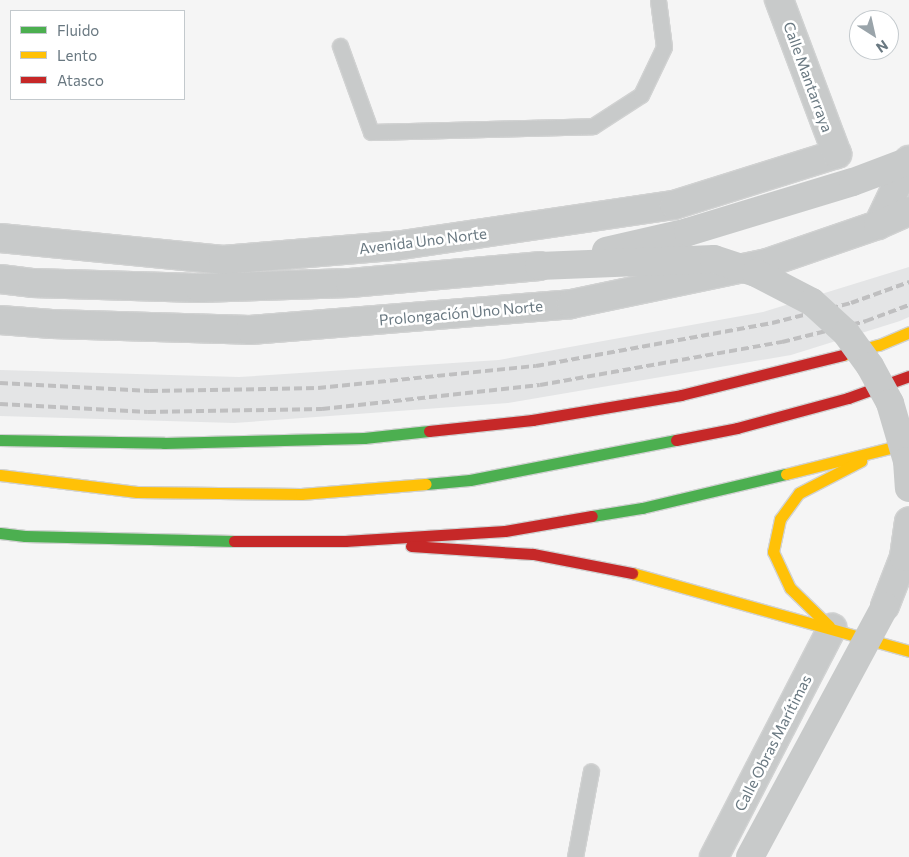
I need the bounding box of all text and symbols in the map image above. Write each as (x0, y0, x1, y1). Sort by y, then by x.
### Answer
legend (10, 10, 185, 100)
north arrow (849, 10, 899, 60)
street label: Calle Mantarraya (780, 19, 836, 135)
text: Fluido (57, 21, 99, 39)
text: N (873, 37, 891, 57)
text: Lento (57, 46, 97, 64)
text: Atasco (57, 71, 104, 89)
street label: Avenida Uno Norte (358, 224, 488, 258)
street label: Prolongación Uno Norte (378, 297, 544, 329)
street label: Calle Obras Marítimas (731, 672, 815, 814)

